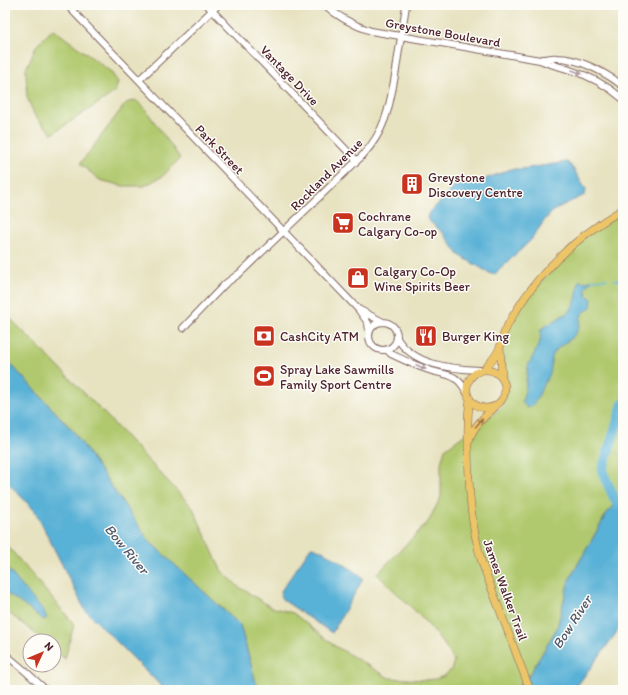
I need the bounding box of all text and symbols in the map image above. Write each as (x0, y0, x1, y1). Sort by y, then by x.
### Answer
street label: Greystone Boulevard (384, 15, 502, 50)
street label: Vantage Drive (257, 42, 322, 108)
one-way arrow (571, 70, 583, 76)
street label: Park Street (192, 121, 247, 177)
street label: Rockland Avenue (287, 135, 366, 214)
place label: Greystone Discovery Centre (428, 170, 523, 200)
building icon: Greystone Discovery Centre (399, 171, 425, 197)
place label: Cochrane Calgary Co-op (358, 209, 437, 239)
supermarket icon: Cochrane Calgary Co-op (330, 210, 356, 236)
place label: Calgary Co-Op Wine Spirits Beer (374, 264, 471, 294)
shop icon: Calgary Co-Op Wine Spirits Beer (345, 265, 371, 291)
bank icon: CashCity ATM (251, 323, 277, 349)
restaurant icon: Burger King (413, 323, 439, 349)
place label: CashCity ATM (280, 329, 359, 344)
place label: Burger King (442, 329, 510, 344)
place label: Spray Lake Sawmills Family Sport Centre (280, 362, 394, 392)
sports icon: Spray Lake Sawmills Family Sport Centre (251, 363, 277, 389)
one-way arrow (416, 364, 427, 370)
one-way arrow (474, 418, 483, 428)
water label: Bow River (101, 521, 153, 579)
street label: James Walker Trail (480, 537, 531, 643)
water label: Bow River (549, 591, 597, 652)
north arrow (22, 633, 62, 673)
text: N (42, 639, 56, 654)

